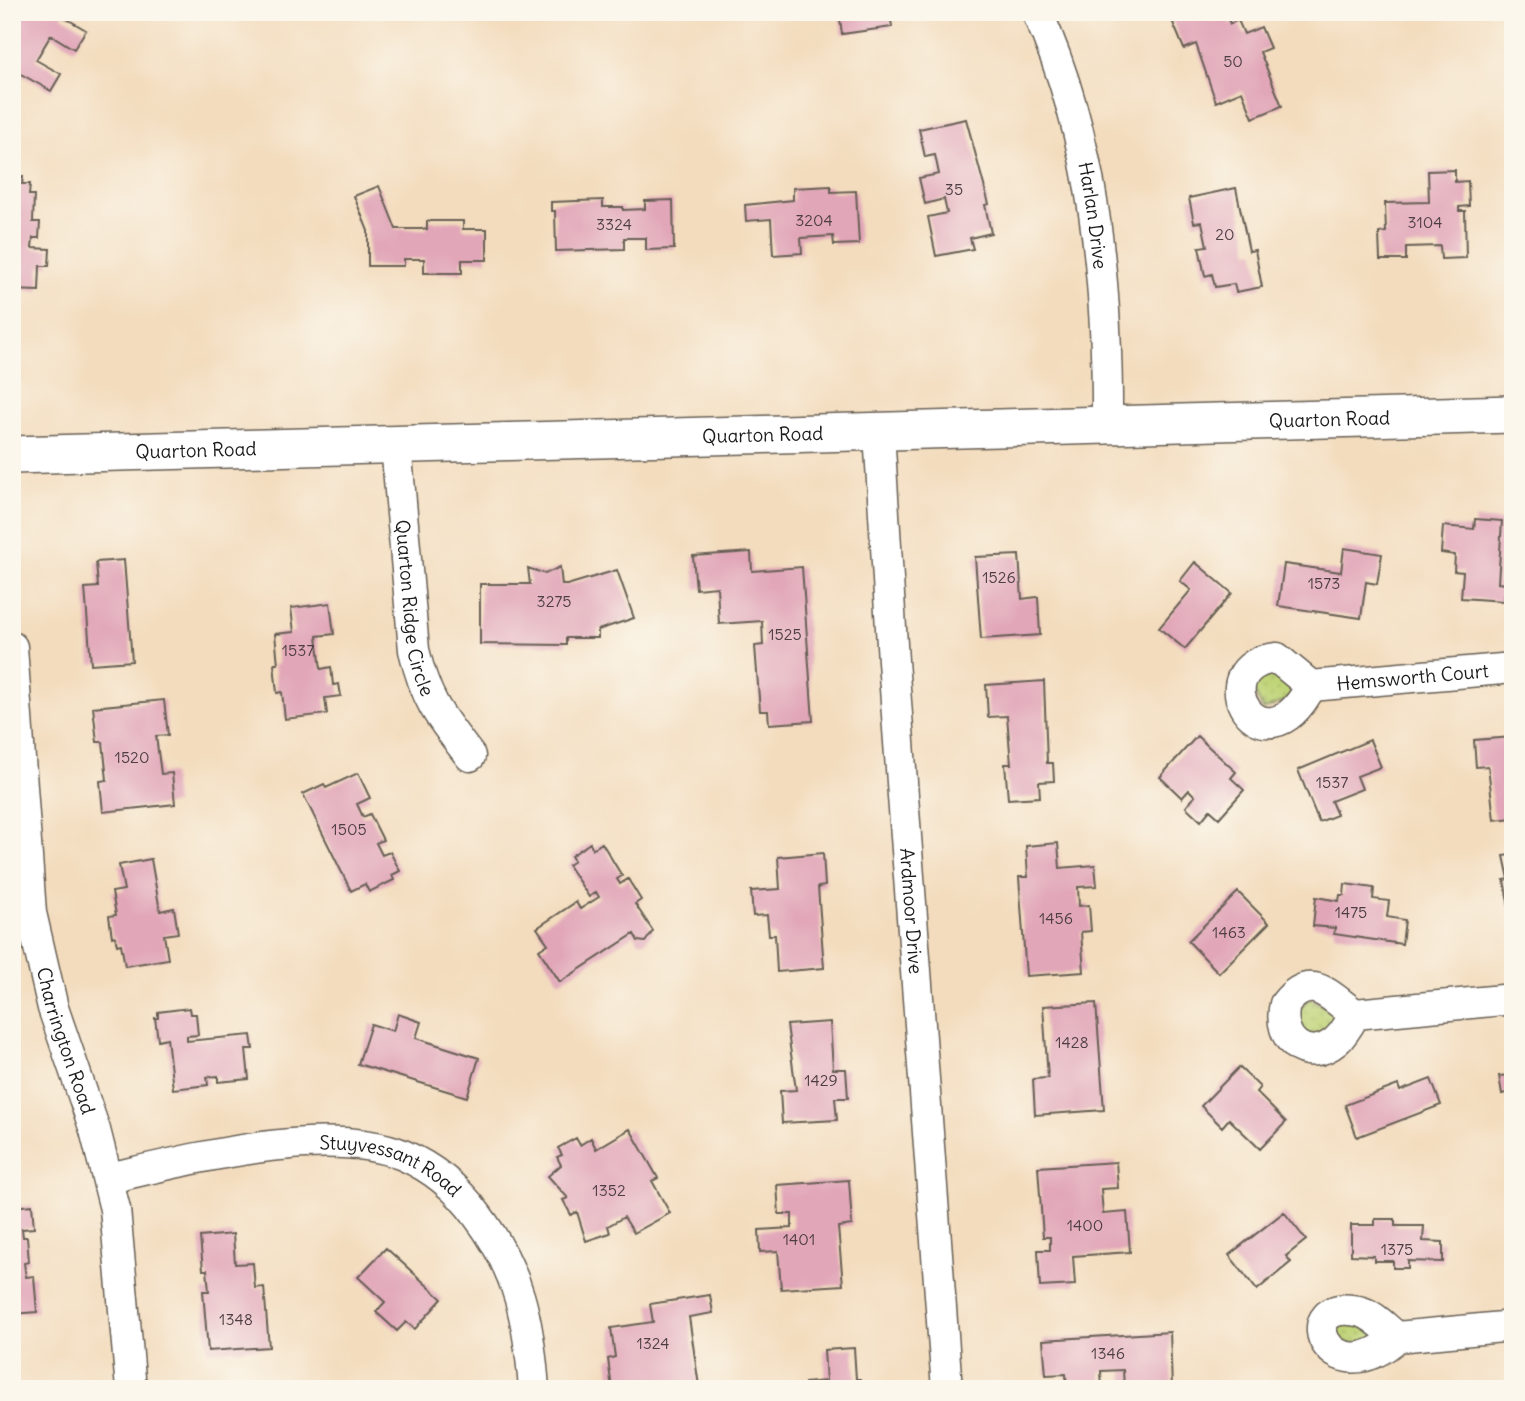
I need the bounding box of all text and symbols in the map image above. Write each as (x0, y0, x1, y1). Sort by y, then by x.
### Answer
house number: 50 (1223, 51, 1243, 71)
street label: Harlan Drive (1073, 160, 1113, 270)
house number: 35 (945, 179, 963, 199)
house number: 3204 (795, 210, 833, 230)
house number: 3104 (1407, 212, 1443, 232)
house number: 3324 (596, 214, 632, 234)
house number: 20 (1215, 224, 1235, 244)
street label: Quarton Road (1269, 405, 1390, 433)
street label: Quarton Road (702, 421, 824, 448)
street label: Quarton Road (135, 436, 257, 464)
street label: Quarton Ridge Circle (391, 519, 440, 700)
house number: 1526 (982, 567, 1016, 587)
house number: 1573 (1308, 573, 1340, 593)
house number: 3275 (537, 591, 571, 611)
house number: 1525 (768, 624, 802, 644)
house number: 1537 (282, 640, 314, 660)
street label: Hemsworth Court (1335, 658, 1490, 696)
house number: 1520 (115, 747, 149, 767)
house number: 1537 (1316, 772, 1348, 792)
house number: 1505 (331, 819, 367, 839)
street label: Ardmoor Drive (895, 847, 928, 975)
house number: 1475 (1335, 902, 1367, 922)
house number: 1456 (1039, 908, 1073, 928)
house number: 1463 (1212, 922, 1246, 942)
street label: Charrington Road (32, 965, 101, 1117)
house number: 1428 (1055, 1032, 1089, 1052)
house number: 1429 (804, 1070, 838, 1090)
street label: Stuyvessant Road (319, 1130, 467, 1202)
house number: 1352 (592, 1180, 626, 1200)
house number: 1400 (1067, 1215, 1103, 1235)
house number: 1401 (783, 1229, 815, 1249)
house number: 1375 (1381, 1239, 1413, 1259)
house number: 1348 (219, 1309, 253, 1329)
house number: 1324 (636, 1333, 670, 1353)
house number: 1346 (1091, 1343, 1125, 1363)

